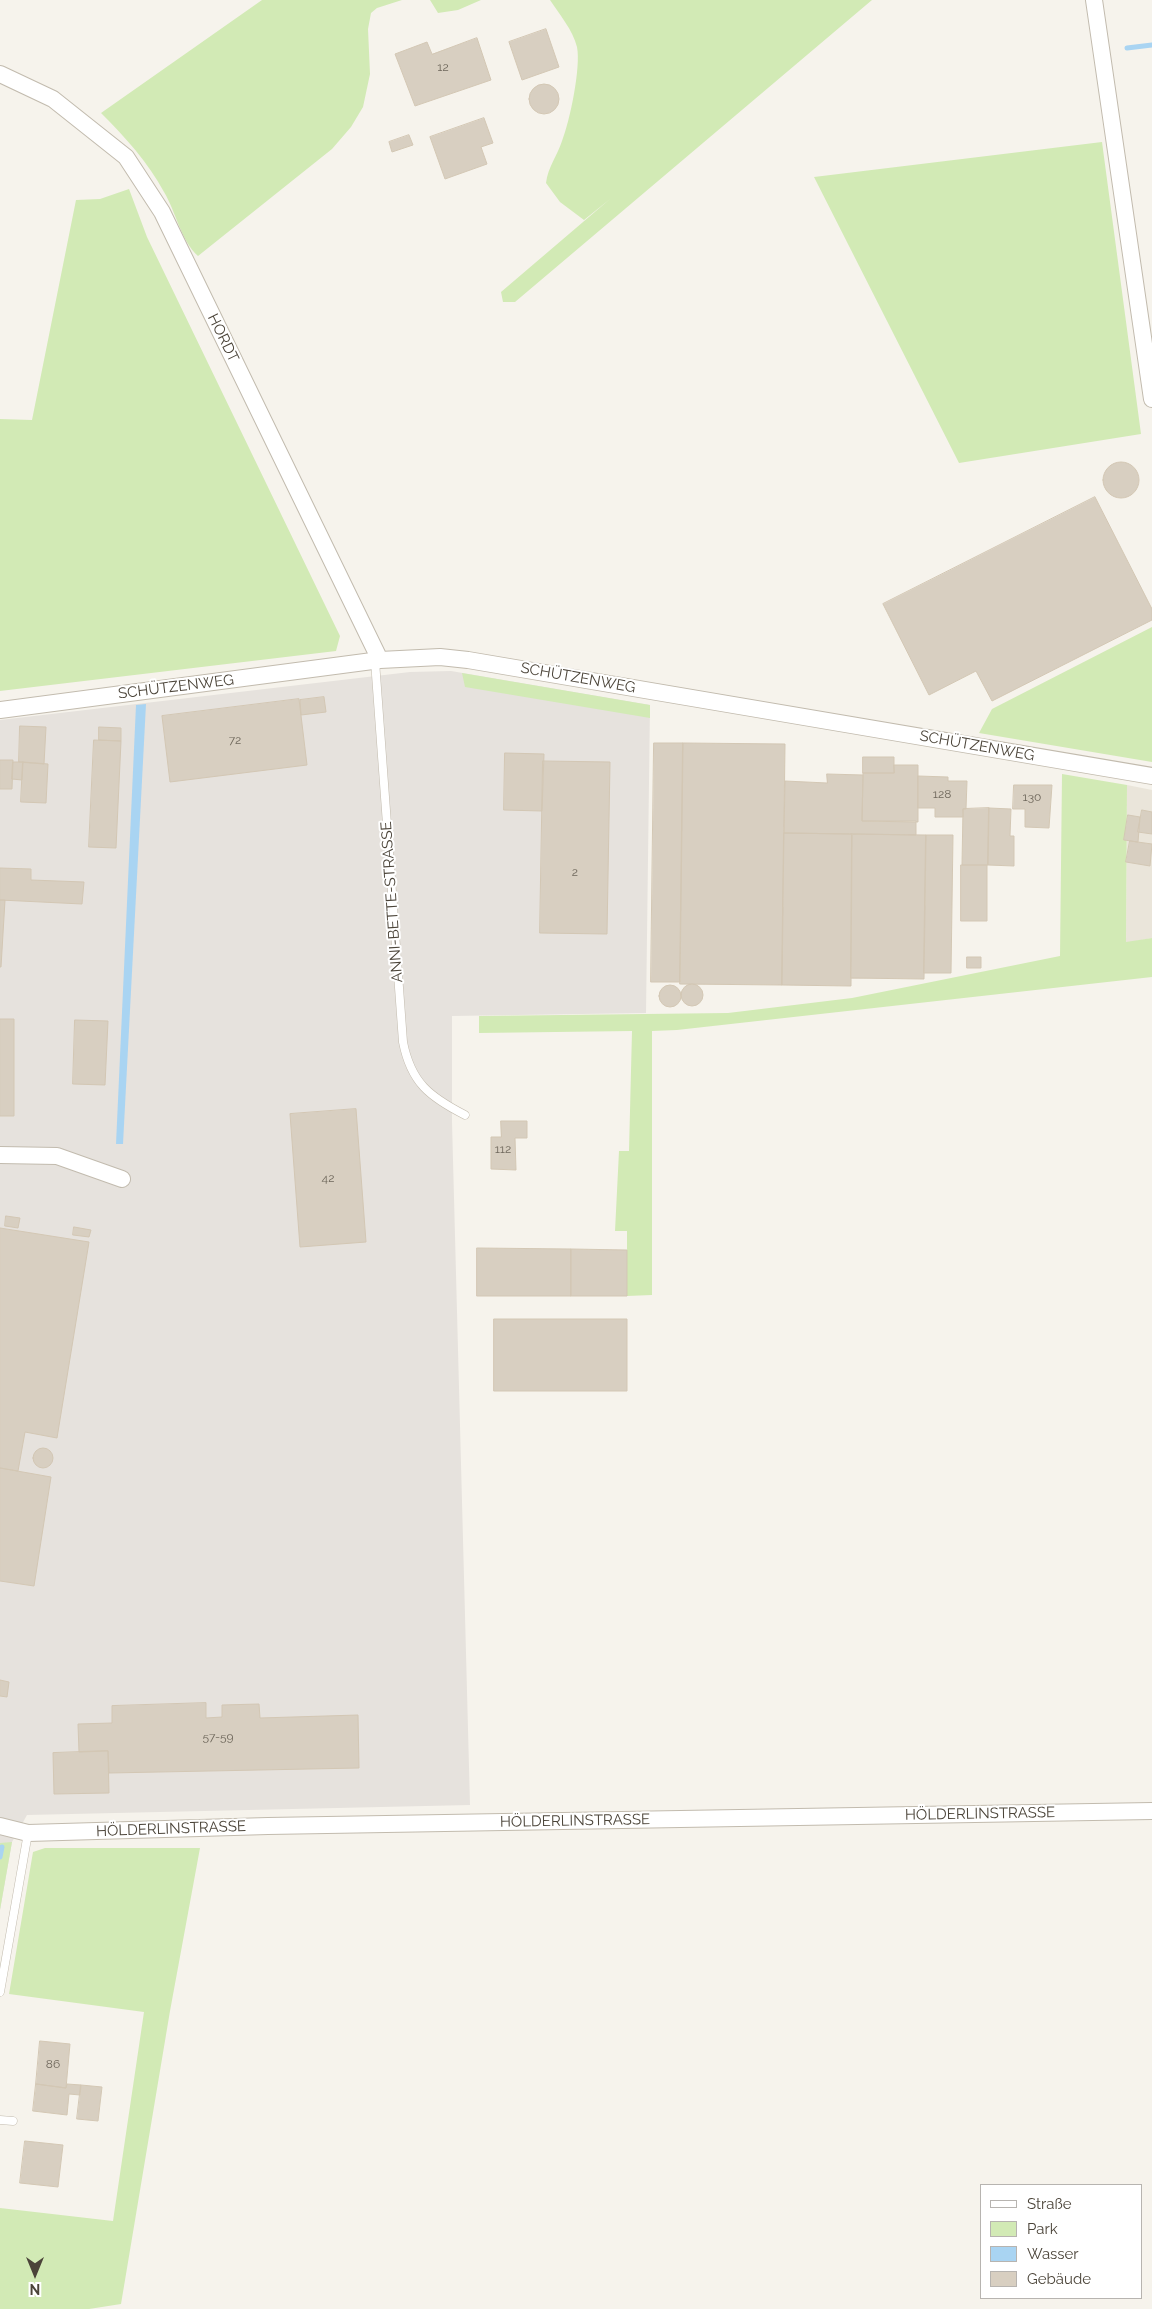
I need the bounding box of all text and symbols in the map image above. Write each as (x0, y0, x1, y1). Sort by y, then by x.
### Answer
house number: 12 (437, 60, 449, 74)
street label: HORDT (204, 311, 242, 365)
street label: SCHÜTZENWEG (519, 659, 637, 697)
street label: SCHÜTZENWEG (117, 671, 235, 703)
street label: SCHÜTZENWEG (918, 727, 1036, 765)
house number: 72 (229, 733, 241, 747)
house number: 128 (933, 787, 951, 801)
house number: 130 (1023, 790, 1041, 804)
street label: ANNI-BETTE-STRASSE (377, 821, 407, 983)
house number: 2 (572, 865, 578, 879)
house number: 112 (495, 1142, 511, 1156)
house number: 42 (322, 1171, 334, 1185)
house number: 57-59 (202, 1730, 234, 1744)
street label: HÖLDERLINSTRASSE (905, 1804, 1055, 1824)
street label: HÖLDERLINSTRASSE (500, 1811, 650, 1831)
street label: HÖLDERLINSTRASSE (96, 1817, 246, 1841)
house number: 86 (46, 2057, 60, 2071)
legend (980, 2184, 1142, 2299)
text: Straße (1027, 2195, 1071, 2213)
text: Park (1027, 2220, 1058, 2238)
text: Wasser (1027, 2245, 1079, 2263)
north arrow (10, 2249, 60, 2299)
text: Gebäude (1027, 2270, 1091, 2288)
text: N (30, 2281, 40, 2297)

